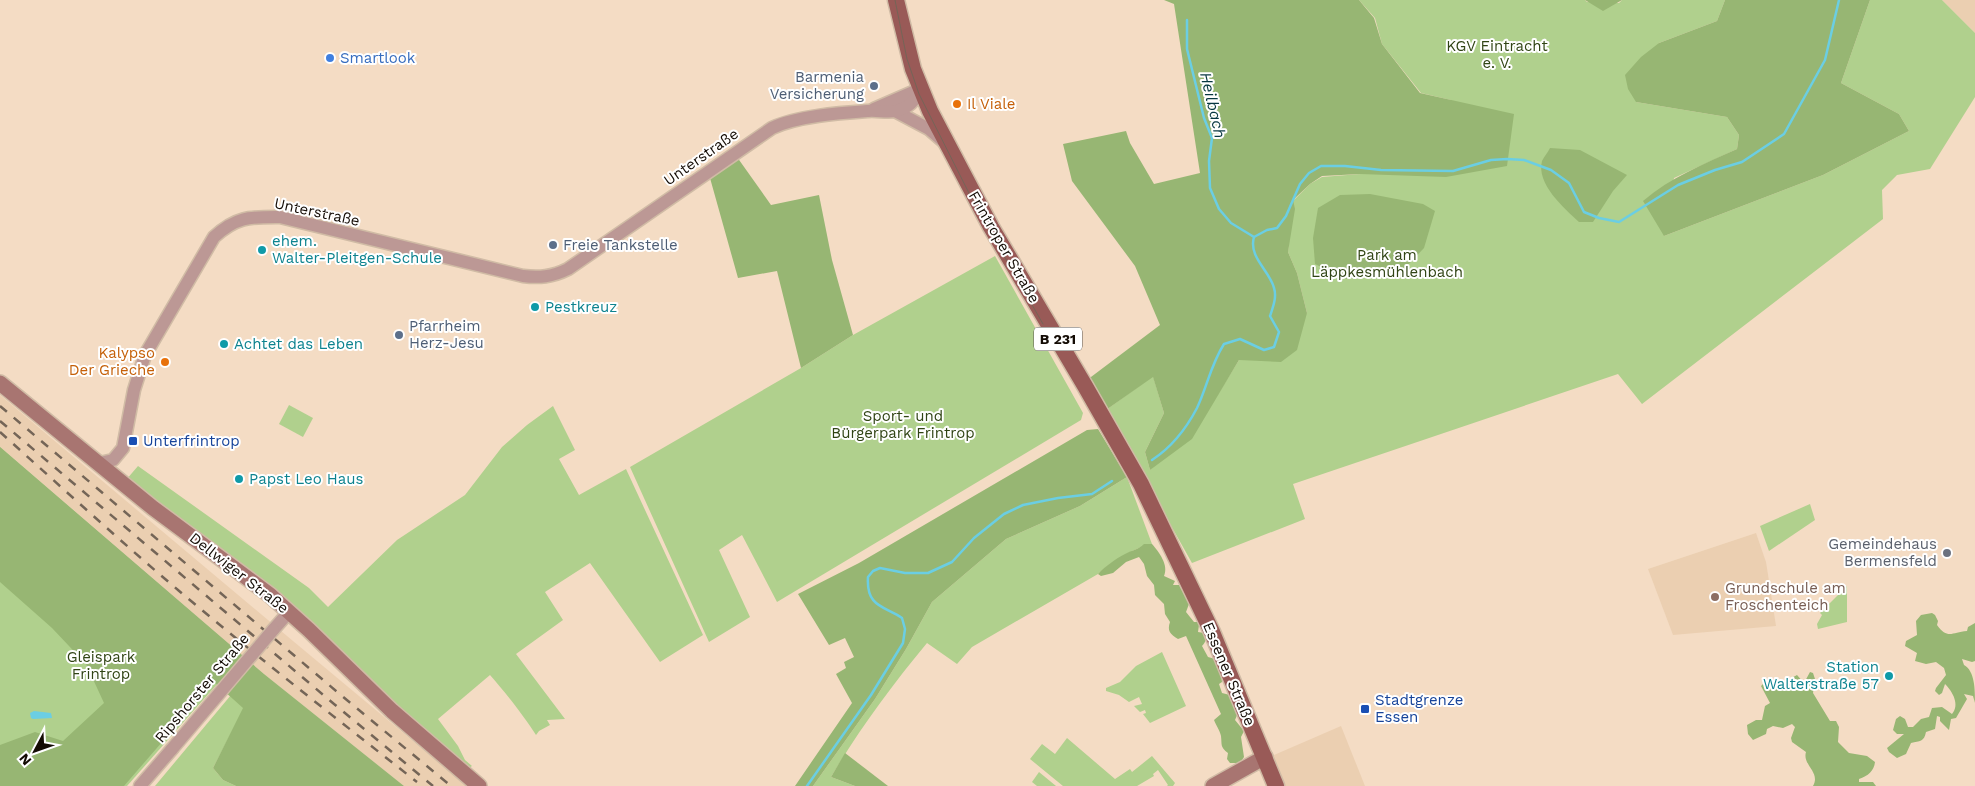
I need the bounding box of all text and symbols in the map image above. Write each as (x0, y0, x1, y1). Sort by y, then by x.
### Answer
park label: KGV Eintracht e. V. (1446, 37, 1549, 72)
place label: Smartlook (340, 49, 416, 67)
marker: Smartlook (324, 52, 336, 64)
place label: Barmenia Versicherung (770, 68, 865, 103)
water label: Heilbach (1196, 70, 1230, 140)
marker: Barmenia Versicherung (868, 80, 880, 92)
place label: Il Viale (967, 95, 1015, 113)
marker: Il Viale (951, 98, 963, 110)
street label: Unterstraße (660, 125, 742, 189)
street label: Frintroper Straße (965, 188, 1043, 306)
street label: Unterstraße (273, 194, 361, 230)
place label: ehem. Walter-Pleitgen-Schule (272, 232, 442, 267)
place label: Freie Tankstelle (563, 236, 678, 254)
marker: Freie Tankstelle (547, 239, 559, 251)
marker: ehem. Walter-Pleitgen-Schule (256, 244, 268, 256)
park label: Park am Läppkesmühlenbach (1311, 246, 1463, 281)
place label: Pestkreuz (545, 298, 617, 316)
marker: Pestkreuz (529, 301, 541, 313)
place label: Pfarrheim Herz-Jesu (409, 317, 484, 352)
road number: B 231 (1034, 328, 1082, 350)
marker: Pfarrheim Herz-Jesu (393, 329, 405, 341)
place label: Achtet das Leben (234, 335, 363, 353)
marker: Achtet das Leben (218, 338, 230, 350)
place label: Kalypso Der Grieche (69, 344, 155, 379)
marker: Kalypso Der Grieche (159, 356, 171, 368)
park label: Sport- und Bürgerpark Frintrop (831, 407, 975, 442)
place label: Unterfrintrop (143, 432, 240, 450)
marker: Unterfrintrop (127, 435, 139, 447)
place label: Papst Leo Haus (249, 470, 364, 488)
marker: Papst Leo Haus (233, 473, 245, 485)
street label: Dellwiger Straße (186, 529, 292, 617)
place label: Gemeindehaus Bermensfeld (1828, 535, 1937, 570)
marker: Gemeindehaus Bermensfeld (1941, 547, 1953, 559)
place label: Grundschule am Froschenteich (1725, 579, 1846, 614)
marker: Grundschule am Froschenteich (1709, 591, 1721, 603)
street label: Essener Straße (1199, 619, 1259, 729)
street label: Ripshorster Straße (151, 630, 253, 746)
park label: Gleispark Frintrop (67, 648, 136, 683)
place label: Station Walterstraße 57 (1763, 658, 1879, 693)
marker: Station Walterstraße 57 (1883, 670, 1895, 682)
place label: Stadtgrenze Essen (1375, 691, 1463, 726)
marker: Stadtgrenze Essen (1359, 703, 1371, 715)
north arrow (10, 726, 60, 776)
text: N (16, 750, 35, 769)

